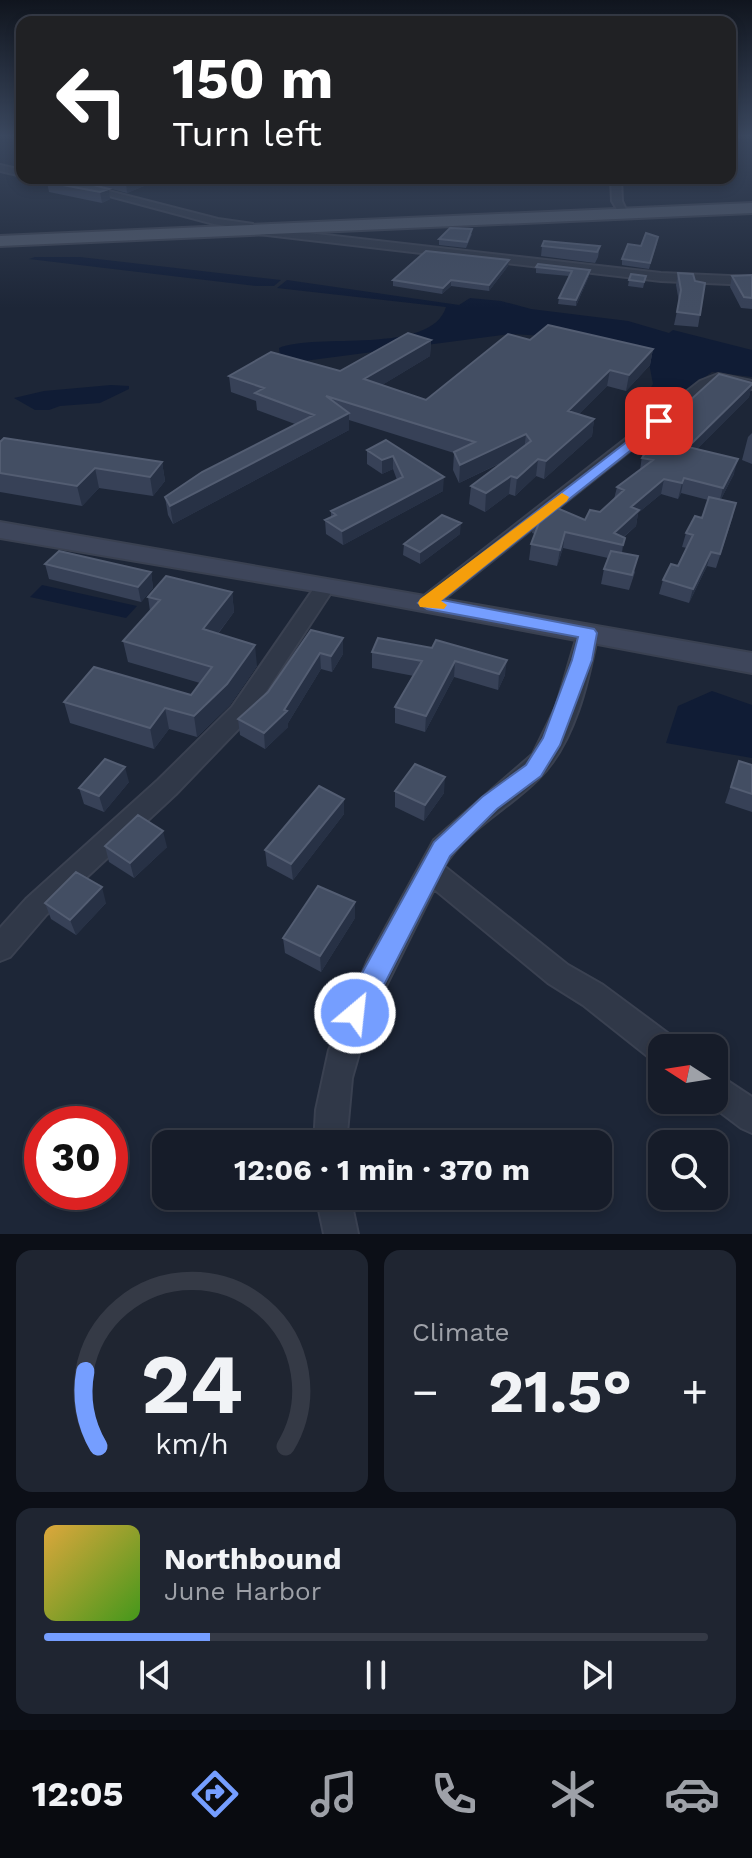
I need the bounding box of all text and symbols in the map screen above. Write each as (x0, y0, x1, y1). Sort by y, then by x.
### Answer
text: 150 m (172, 46, 334, 112)
icon: left (40, 48, 144, 152)
text: Turn left (172, 113, 322, 155)
pin (625, 387, 693, 455)
icon: arrive (637, 399, 681, 443)
position arrow (313, 971, 397, 1055)
north arrow (648, 1034, 728, 1114)
map controls (648, 1034, 728, 1210)
speed limit sign: 30 (24, 1106, 128, 1210)
button: search (648, 1130, 728, 1210)
text: 12:06 · 1 min · 370 m (234, 1152, 530, 1187)
text: Climate (412, 1317, 510, 1347)
text: 24 (141, 1336, 243, 1433)
text: 21.5° (488, 1356, 632, 1427)
text: − (412, 1366, 439, 1418)
text: + (681, 1366, 708, 1418)
text: km/h (155, 1427, 229, 1461)
text: Northbound (164, 1541, 341, 1576)
text: June Harbor (164, 1576, 321, 1606)
icon: previous (133, 1653, 177, 1697)
icon: pause (354, 1653, 398, 1697)
icon: next (575, 1653, 619, 1697)
icon: directions (187, 1766, 243, 1822)
icon: music (306, 1766, 362, 1822)
icon: phone (426, 1766, 482, 1822)
icon: climate (545, 1766, 601, 1822)
icon: car (664, 1766, 720, 1822)
text: 12:05 (32, 1773, 123, 1815)

